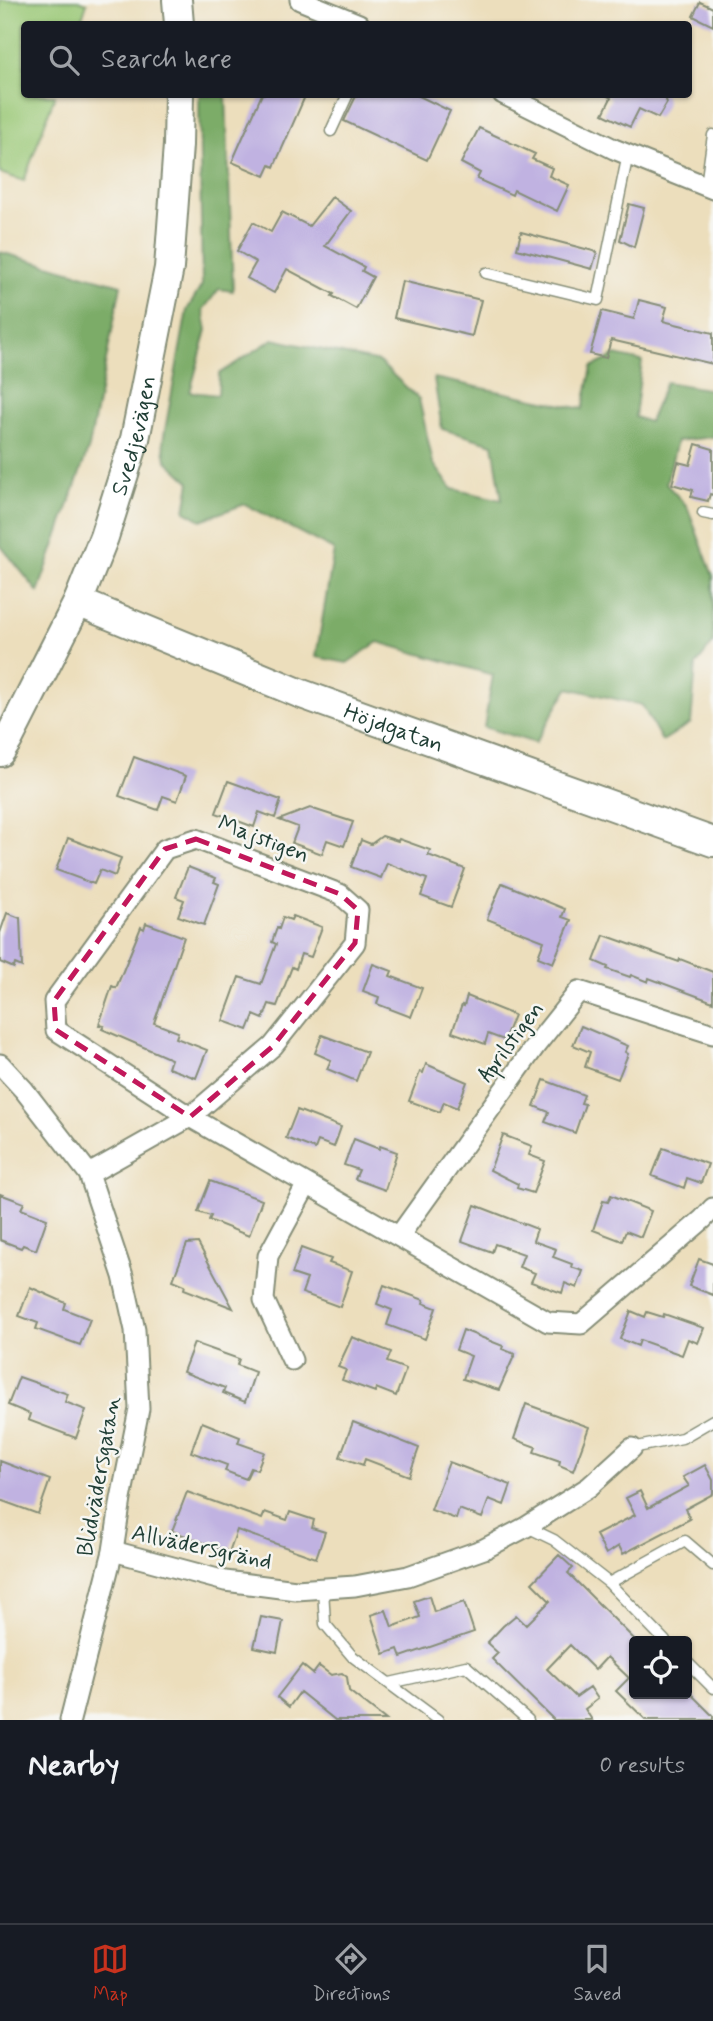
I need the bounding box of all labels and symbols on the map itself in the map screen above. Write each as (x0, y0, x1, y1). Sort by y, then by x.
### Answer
street label: Svedjevägen (105, 373, 164, 500)
street label: Höjdgatan (339, 697, 447, 761)
street label: Majstigen (213, 809, 313, 871)
street label: Aprilstigen (471, 996, 553, 1089)
street label: Blidvädersgatan (71, 1394, 129, 1559)
street label: Allvädersgränd (129, 1518, 275, 1577)

